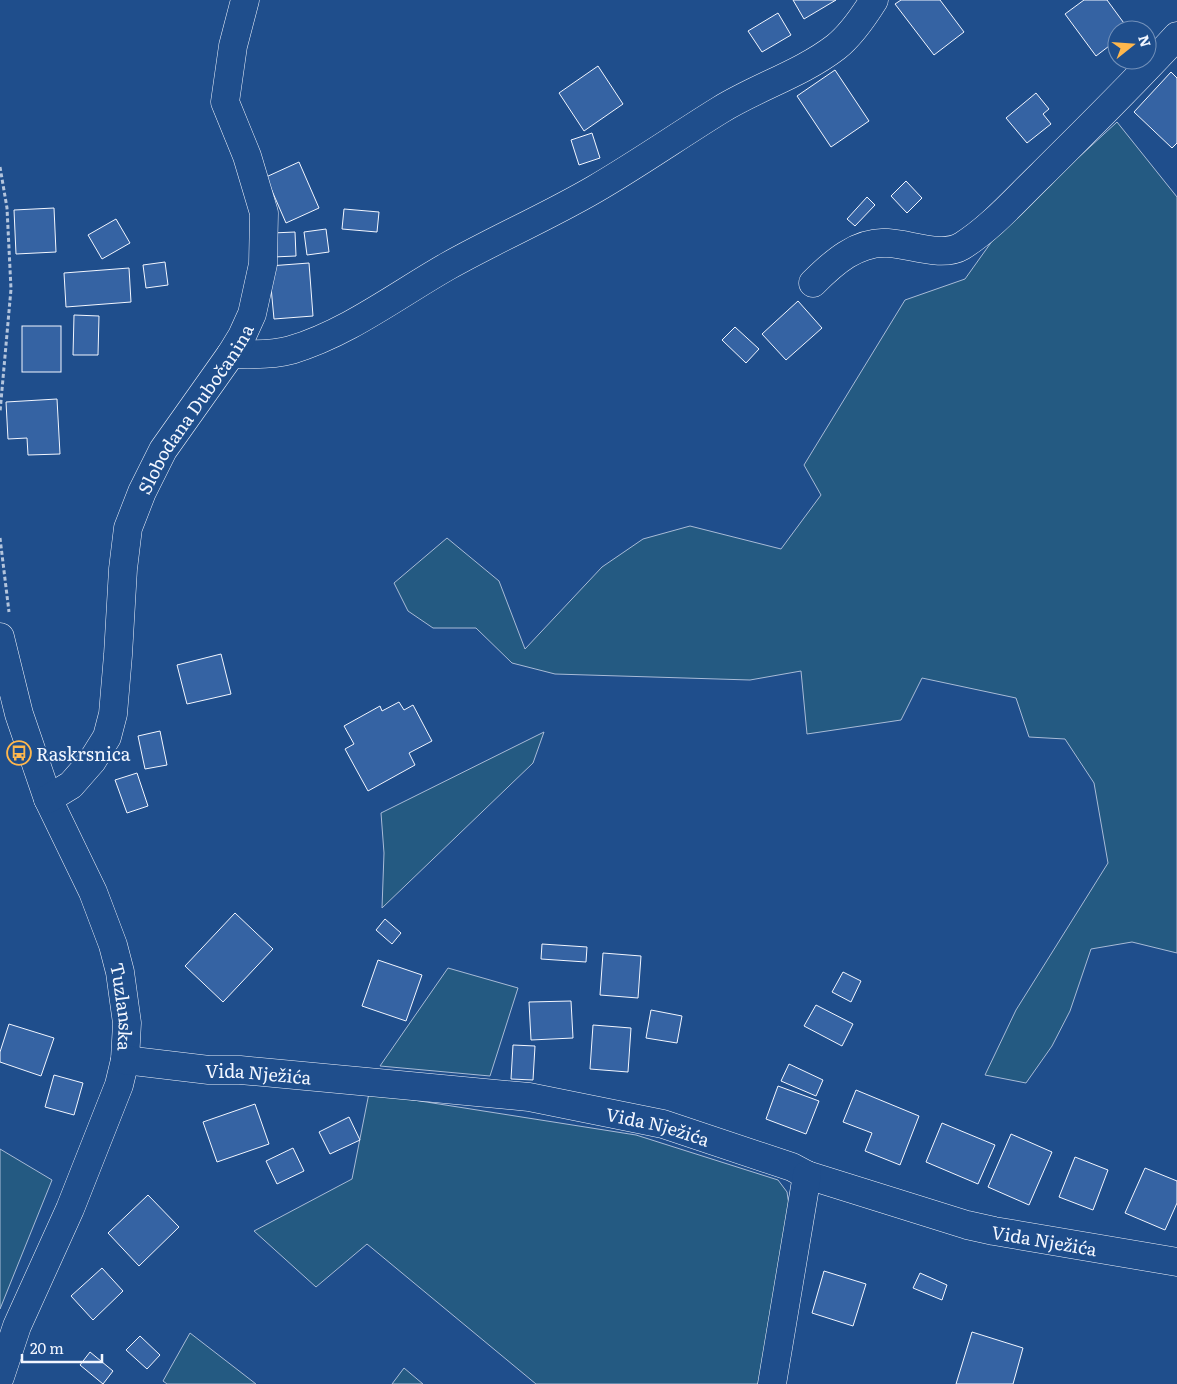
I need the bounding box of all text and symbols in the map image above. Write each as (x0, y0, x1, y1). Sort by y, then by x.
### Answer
north arrow (1107, 20, 1157, 70)
text: N (1134, 32, 1157, 50)
street label: Slobodana Dubočanina (130, 319, 260, 498)
bus stop icon: Raskrsnica (6, 740, 32, 766)
place label: Raskrsnica (36, 740, 131, 767)
street label: Tuzlanska (105, 959, 141, 1052)
street label: Vida Nježića (205, 1056, 313, 1090)
street label: Vida Nježića (604, 1099, 714, 1152)
street label: Vida Nježića (990, 1217, 1100, 1262)
scale bar (22, 1332, 102, 1364)
text: 20 m (30, 1336, 64, 1359)

